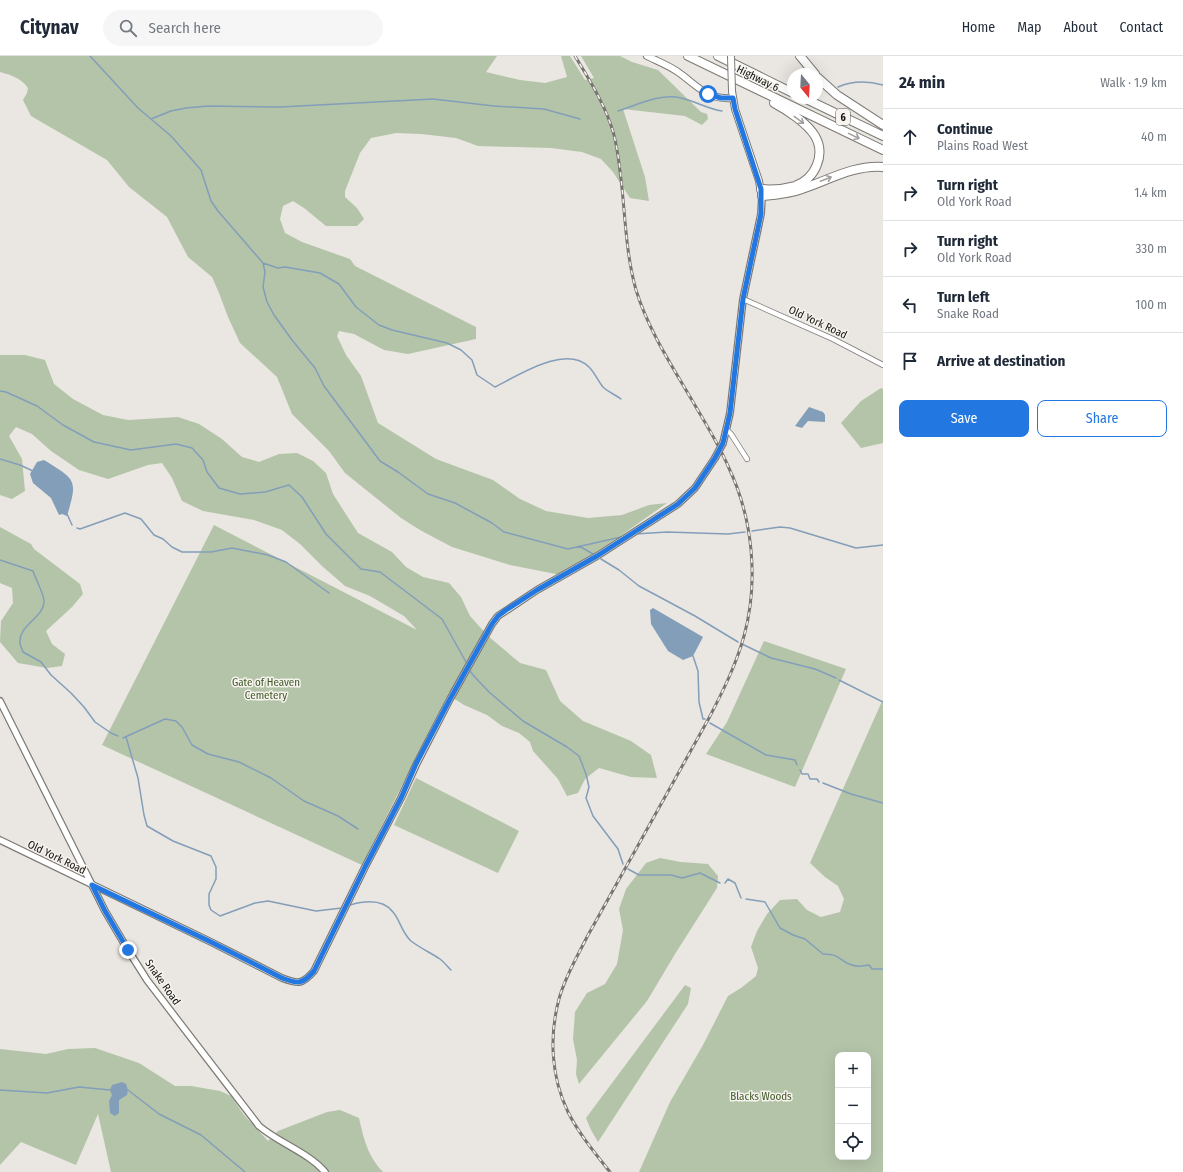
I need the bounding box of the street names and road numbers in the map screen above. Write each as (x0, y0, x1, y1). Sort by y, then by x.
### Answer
street label: Highway 6 (734, 63, 782, 95)
road number: 6 (836, 109, 850, 125)
street label: Old York Road (786, 303, 849, 342)
street label: Old York Road (26, 838, 88, 877)
street label: Snake Road (142, 957, 183, 1008)

